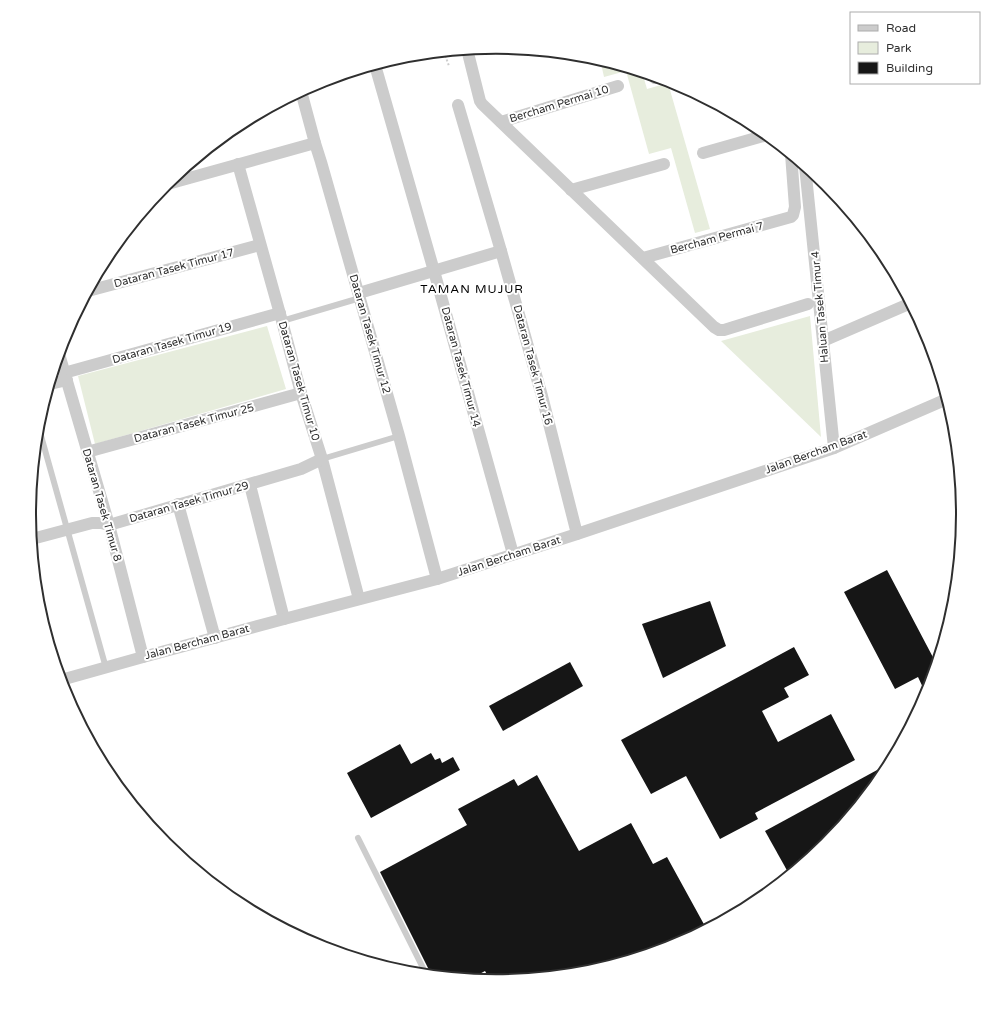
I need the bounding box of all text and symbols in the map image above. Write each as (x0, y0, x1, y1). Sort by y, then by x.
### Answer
legend (850, 12, 980, 84)
text: Road (886, 21, 916, 35)
text: Park (886, 41, 912, 55)
text: Building (886, 61, 933, 75)
street label: Bercham Permai 10 (508, 83, 610, 125)
street label: Bercham Permai 7 (669, 219, 765, 257)
street label: Dataran Tasek Timur 17 (112, 246, 236, 290)
street label: Haluan Tasek Timur 4 (809, 251, 831, 363)
street label: Dataran Tasek Timur 12 (347, 273, 393, 395)
district label: TAMAN MUJUR (420, 282, 524, 296)
street label: Dataran Tasek Timur 16 (511, 303, 555, 427)
street label: Dataran Tasek Timur 14 (439, 305, 483, 429)
street label: Dataran Tasek Timur 19 (111, 320, 233, 366)
street label: Dataran Tasek Timur 10 (276, 320, 322, 442)
street label: Dataran Tasek Timur 25 (132, 401, 256, 445)
street label: Jalan Bercham Barat (763, 427, 869, 477)
street label: Dataran Tasek Timur 8 (80, 447, 124, 563)
street label: Dataran Tasek Timur 29 (128, 479, 250, 525)
street label: Jalan Bercham Barat (456, 533, 562, 579)
street label: Jalan Bercham Barat (143, 622, 251, 662)

